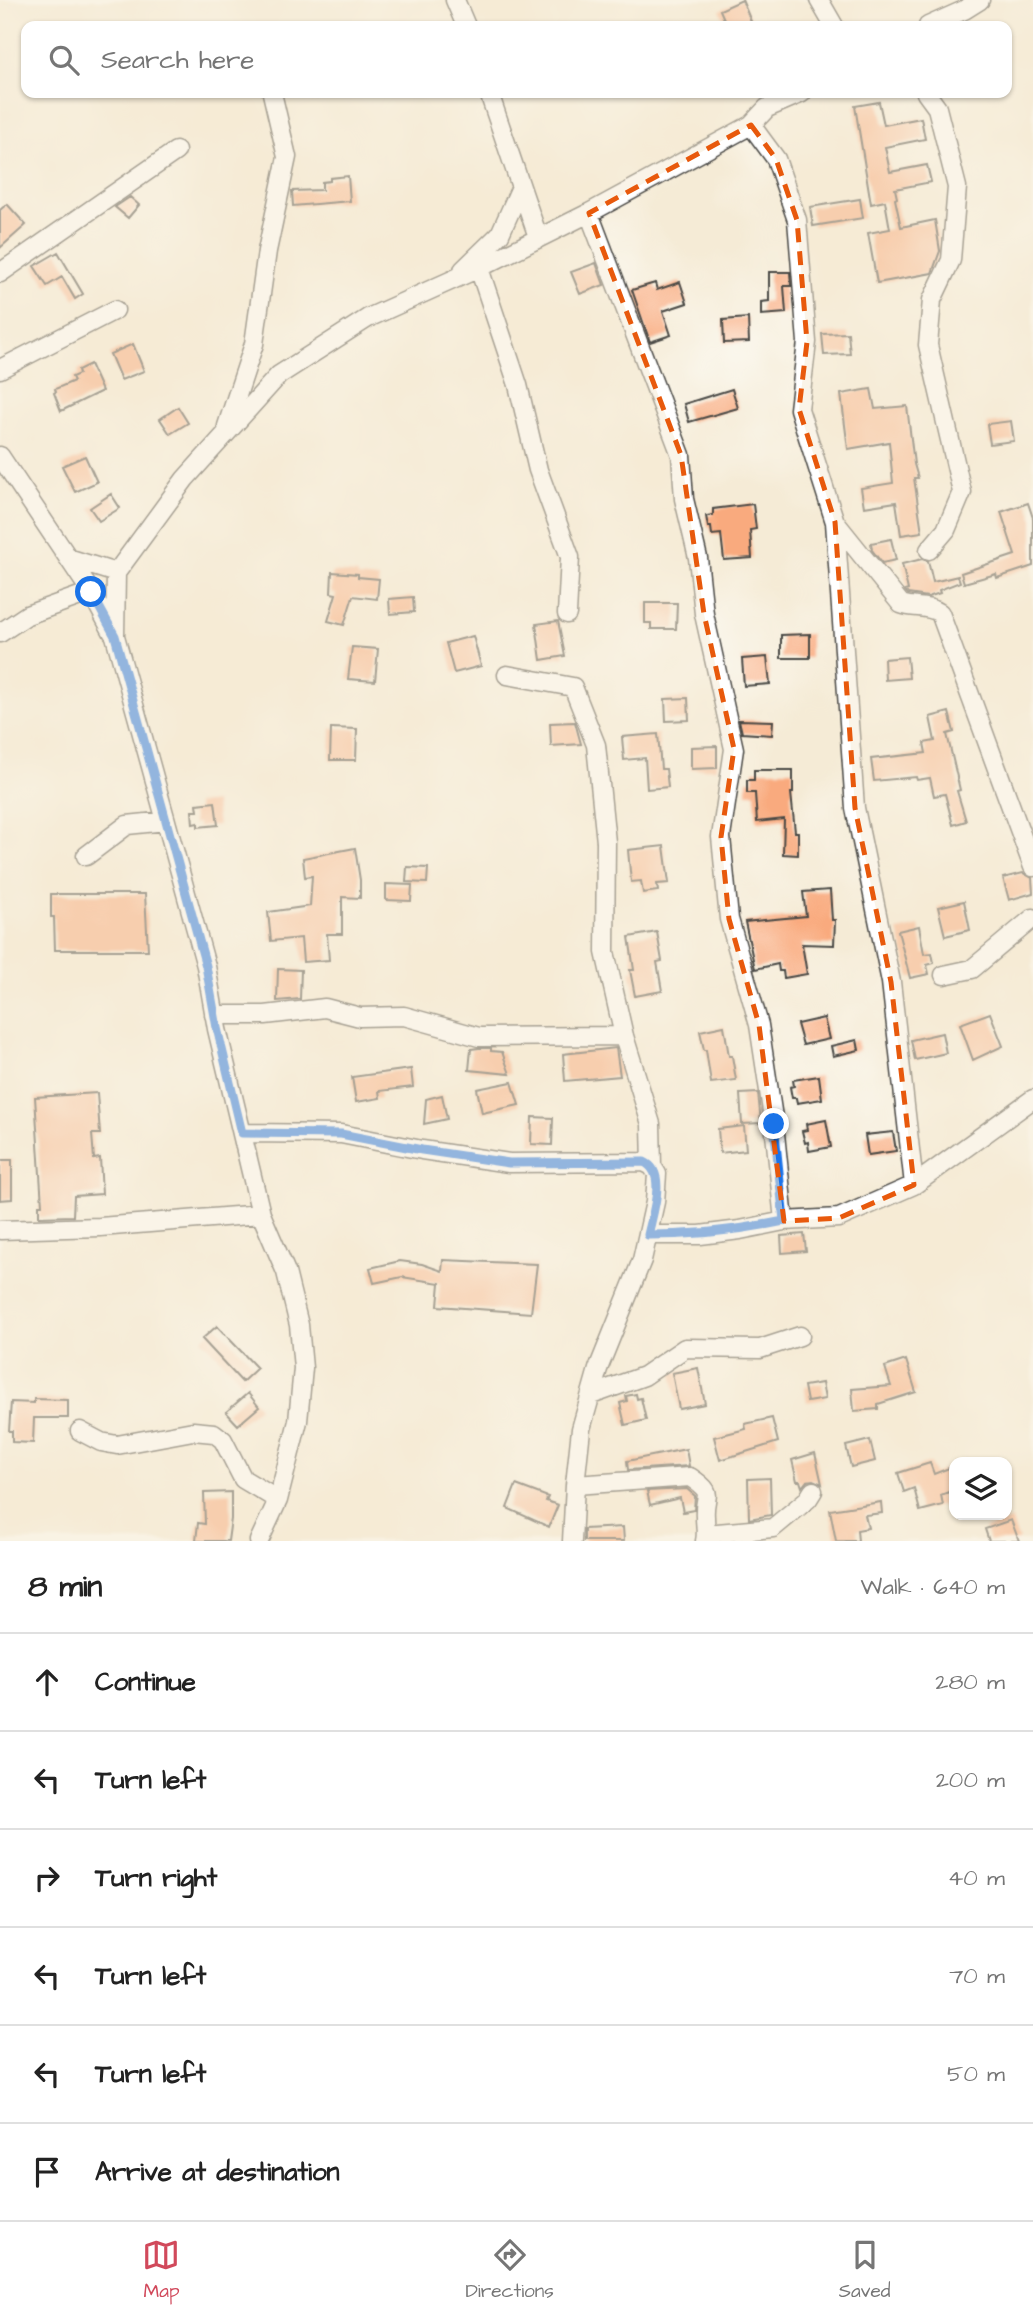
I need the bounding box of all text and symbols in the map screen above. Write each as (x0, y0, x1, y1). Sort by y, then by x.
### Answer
search box (21, 21, 1012, 98)
icon: search (45, 41, 83, 79)
text: Search here (101, 42, 254, 78)
route start (75, 576, 106, 607)
route end (758, 1108, 789, 1139)
map controls (949, 1457, 1012, 1520)
button: layers (949, 1457, 1012, 1520)
text: 8 min (28, 1566, 102, 1608)
text: Walk · 640 m (861, 1571, 1005, 1603)
icon: ahead (28, 1663, 66, 1701)
text: Continue (95, 1664, 196, 1700)
text: 280 m (935, 1666, 1005, 1698)
icon: left (28, 1761, 66, 1799)
text: Turn left (95, 1762, 206, 1798)
text: 200 m (936, 1764, 1005, 1796)
icon: right (28, 1859, 66, 1897)
text: Turn right (95, 1860, 217, 1896)
text: 40 m (948, 1862, 1005, 1894)
icon: left (28, 1957, 66, 1995)
text: Turn left (95, 1958, 206, 1994)
text: 70 m (949, 1960, 1005, 1992)
icon: left (28, 2055, 66, 2093)
text: Turn left (95, 2056, 206, 2092)
text: 50 m (947, 2058, 1005, 2090)
icon: arrive (28, 2153, 66, 2191)
text: Arrive at destination (95, 2154, 340, 2190)
tab: Map (142, 2236, 180, 2305)
tab: Directions (465, 2236, 554, 2305)
tab: Saved (839, 2236, 890, 2305)

